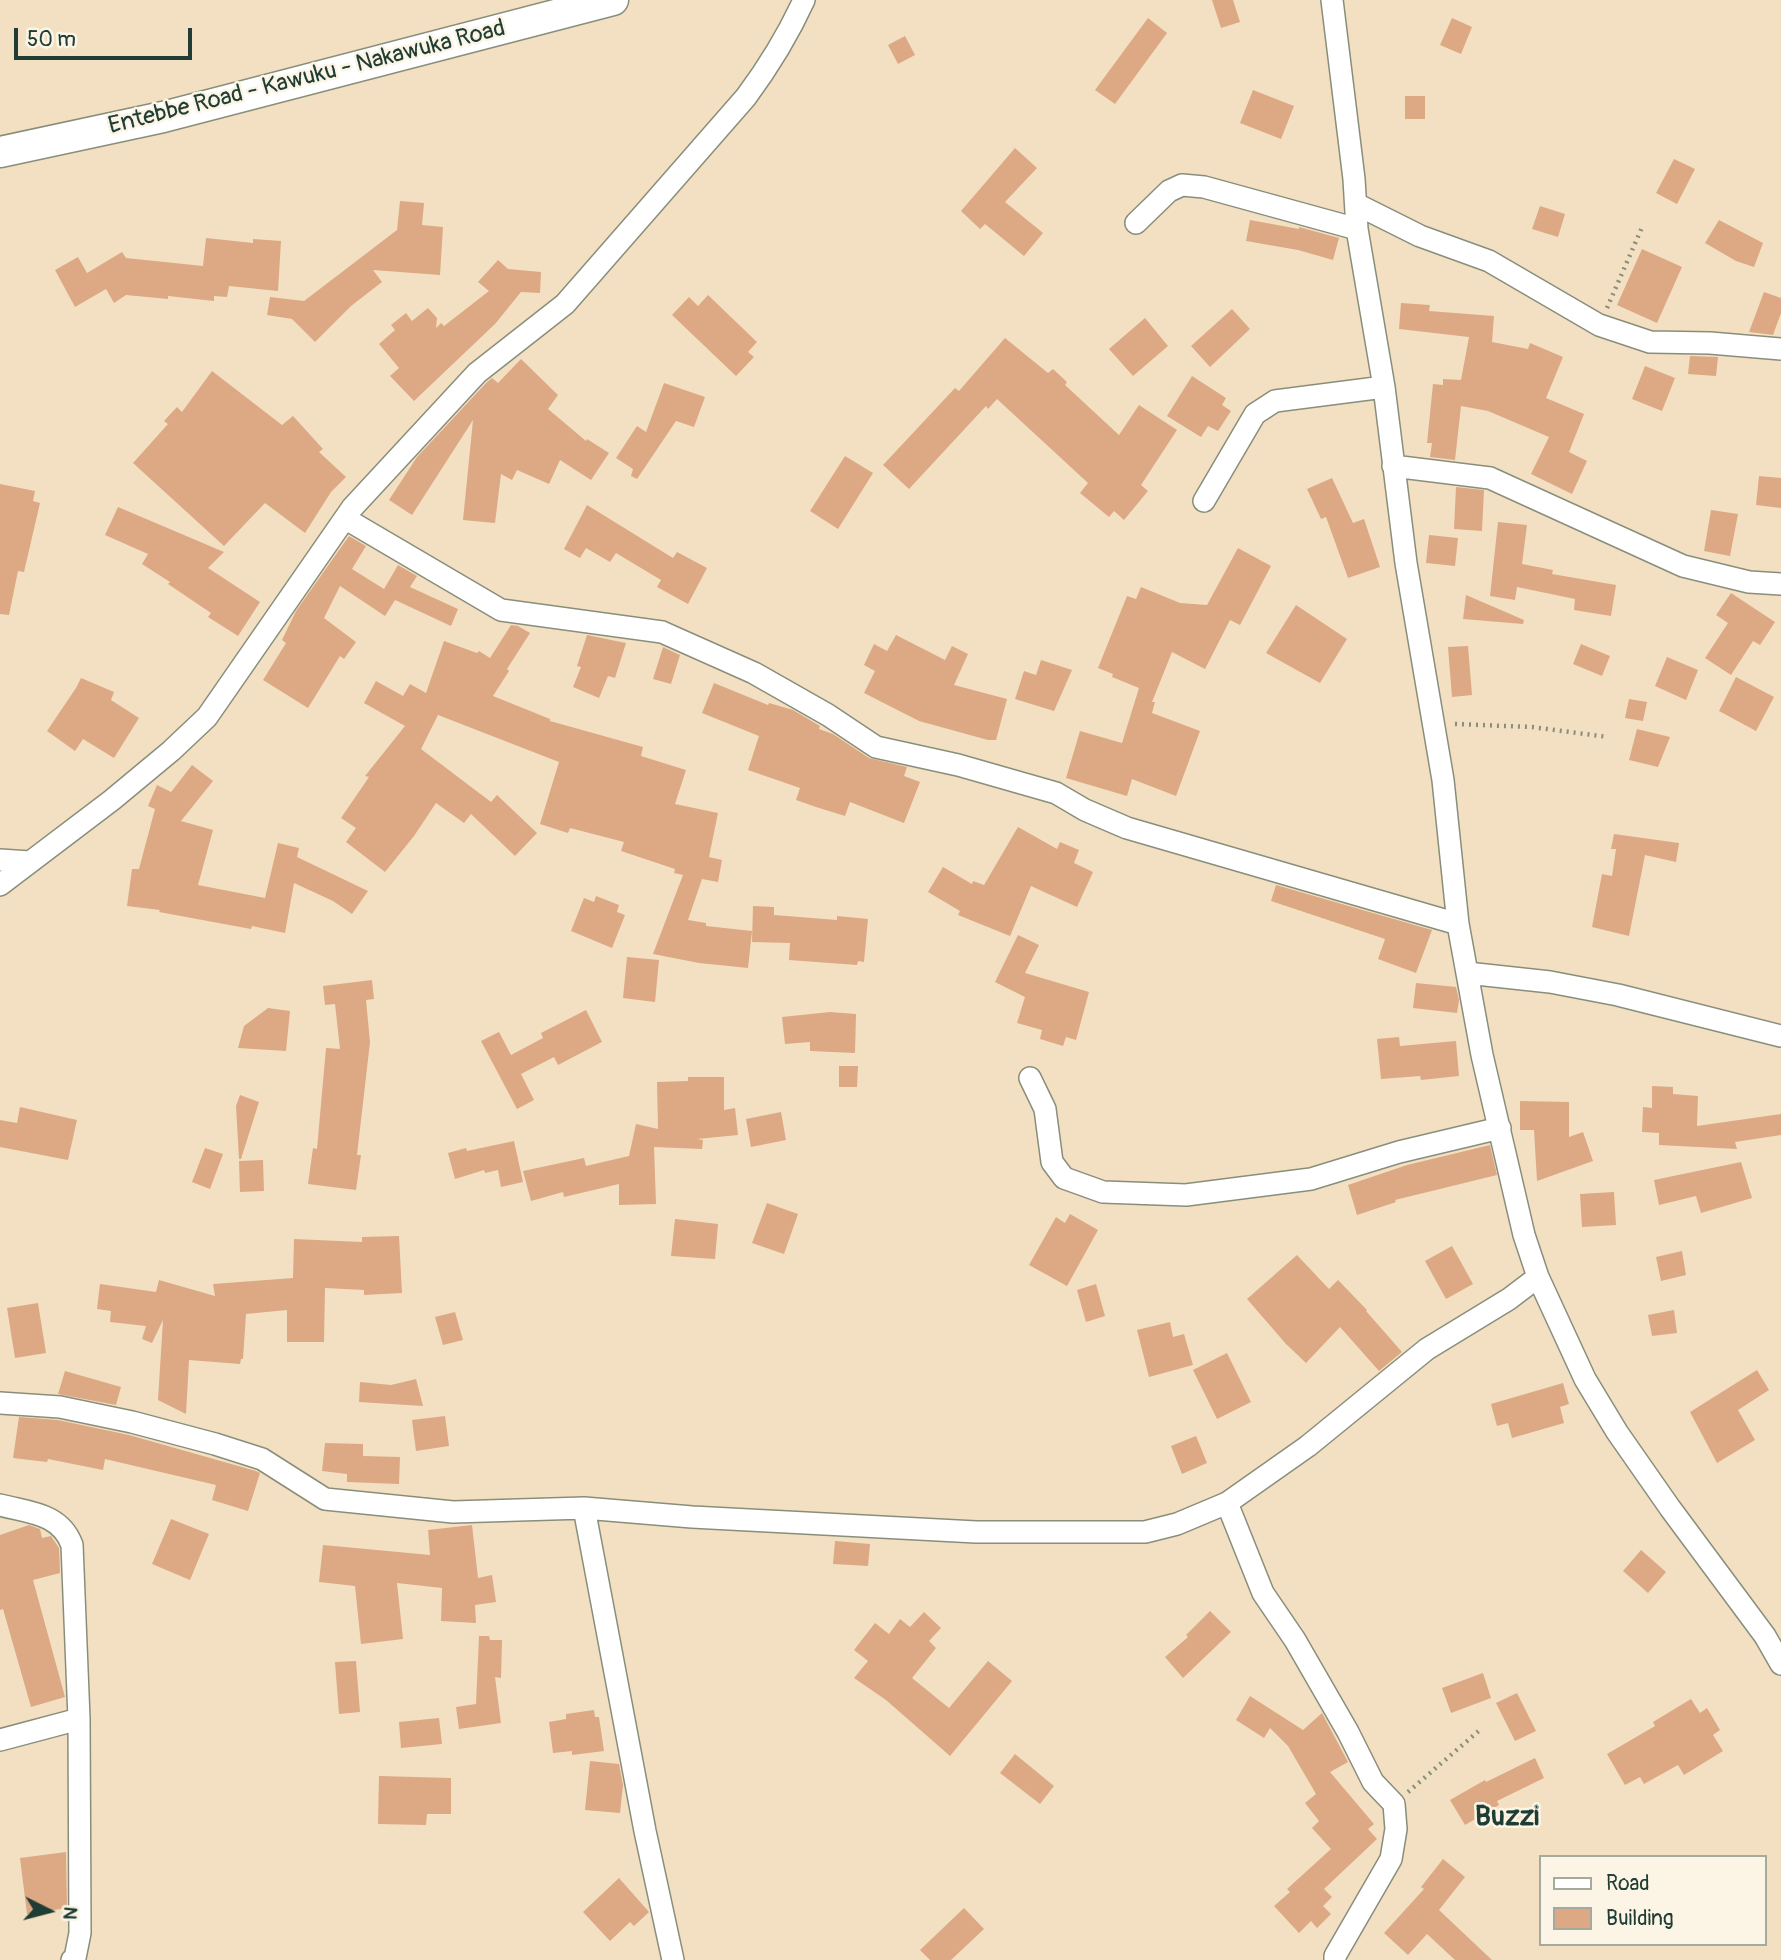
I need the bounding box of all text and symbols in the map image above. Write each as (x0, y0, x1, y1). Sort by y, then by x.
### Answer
scale bar (18, 14, 196, 58)
street label: Entebbe Road - Kawuku - Nakawuka Road (106, 15, 508, 141)
text: 50 m (27, 26, 76, 53)
district label: Buzzi (1475, 1801, 1539, 1835)
legend (1540, 1855, 1767, 1946)
text: Road (1606, 1870, 1650, 1897)
north arrow (14, 1876, 84, 1946)
text: Building (1606, 1905, 1673, 1932)
text: N (57, 1906, 82, 1921)

